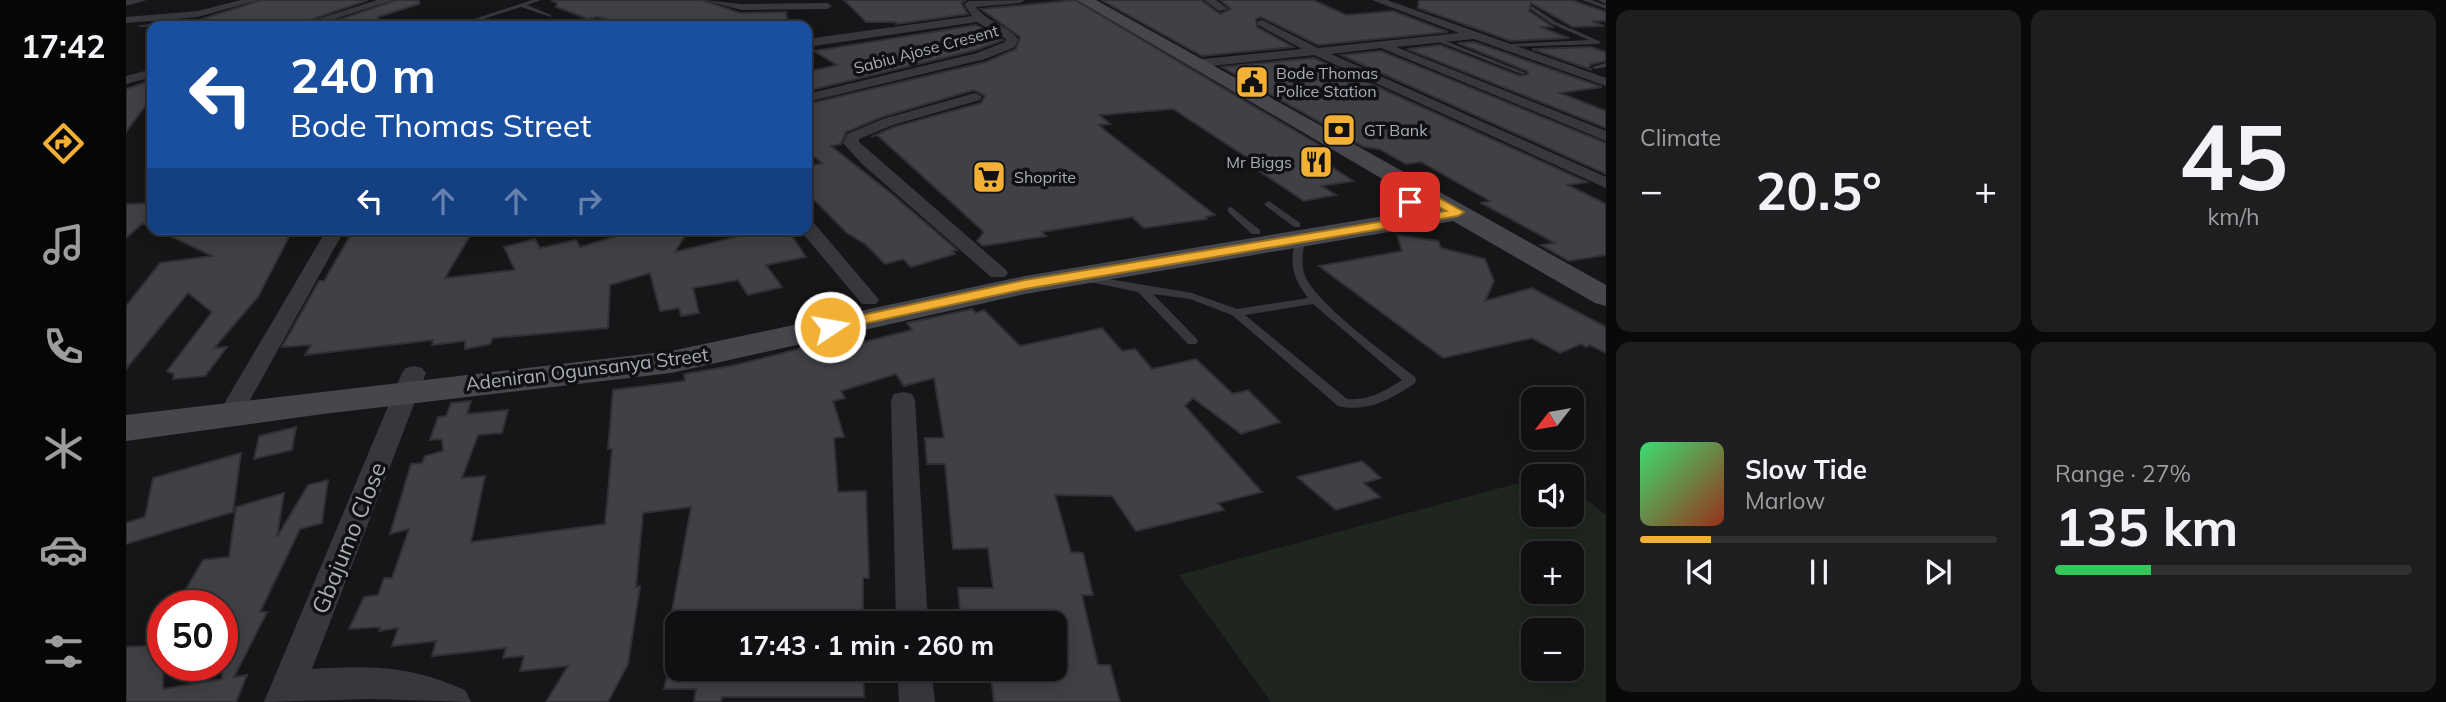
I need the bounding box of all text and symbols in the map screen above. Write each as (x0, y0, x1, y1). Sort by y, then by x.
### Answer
street label: Sabiu Ajose Cresent (852, 20, 1001, 78)
text: 17:42 (21, 26, 105, 66)
text: 240 m (290, 44, 436, 105)
icon: left (175, 49, 266, 140)
public building icon: Bode Thomas Police Station (1233, 63, 1271, 101)
place label: Bode Thomas Police Station (1276, 63, 1378, 101)
text: 45 (2179, 99, 2288, 213)
text: Bode Thomas Street (290, 105, 591, 145)
bank icon: GT Bank (1320, 111, 1358, 149)
icon: directions (39, 119, 88, 168)
place label: GT Bank (1364, 120, 1428, 140)
text: Climate (1640, 123, 1721, 152)
restaurant icon: Mr Biggs (1297, 143, 1335, 181)
place label: Mr Biggs (1226, 152, 1292, 172)
supermarket icon: Shoprite (970, 158, 1008, 196)
text: 20.5° (1755, 158, 1882, 223)
text: − (1640, 166, 1663, 214)
text: + (1974, 166, 1997, 214)
place label: Shoprite (1014, 167, 1076, 187)
pin (1380, 172, 1440, 232)
icon: left (351, 182, 389, 220)
icon: ahead (424, 182, 462, 220)
icon: ahead (497, 182, 535, 220)
icon: right (570, 182, 608, 220)
icon: arrive (1391, 183, 1429, 221)
text: km/h (2207, 202, 2260, 231)
icon: music (39, 220, 88, 269)
position arrow (793, 290, 867, 364)
icon: phone (39, 322, 88, 371)
street label: Adeniran Ogunsanya Street (464, 342, 710, 396)
north arrow (1521, 387, 1584, 450)
map controls (1521, 387, 1584, 681)
icon: climate (39, 424, 88, 473)
text: Slow Tide (1745, 453, 1867, 486)
street label: Gbajumo Close (305, 458, 392, 618)
text: Range · 27% (2055, 459, 2191, 488)
button: sound (1521, 464, 1584, 527)
text: Marlow (1745, 486, 1825, 515)
text: 135 km (2055, 494, 2238, 559)
icon: car (39, 525, 88, 574)
button: + (1521, 541, 1584, 604)
icon: previous (1681, 553, 1719, 591)
icon: pause (1800, 553, 1838, 591)
icon: next (1919, 553, 1957, 591)
speed limit sign: 50 (147, 590, 238, 681)
button: − (1521, 618, 1584, 681)
icon: filters (39, 627, 88, 676)
text: 17:43 · 1 min · 260 m (738, 629, 994, 662)

